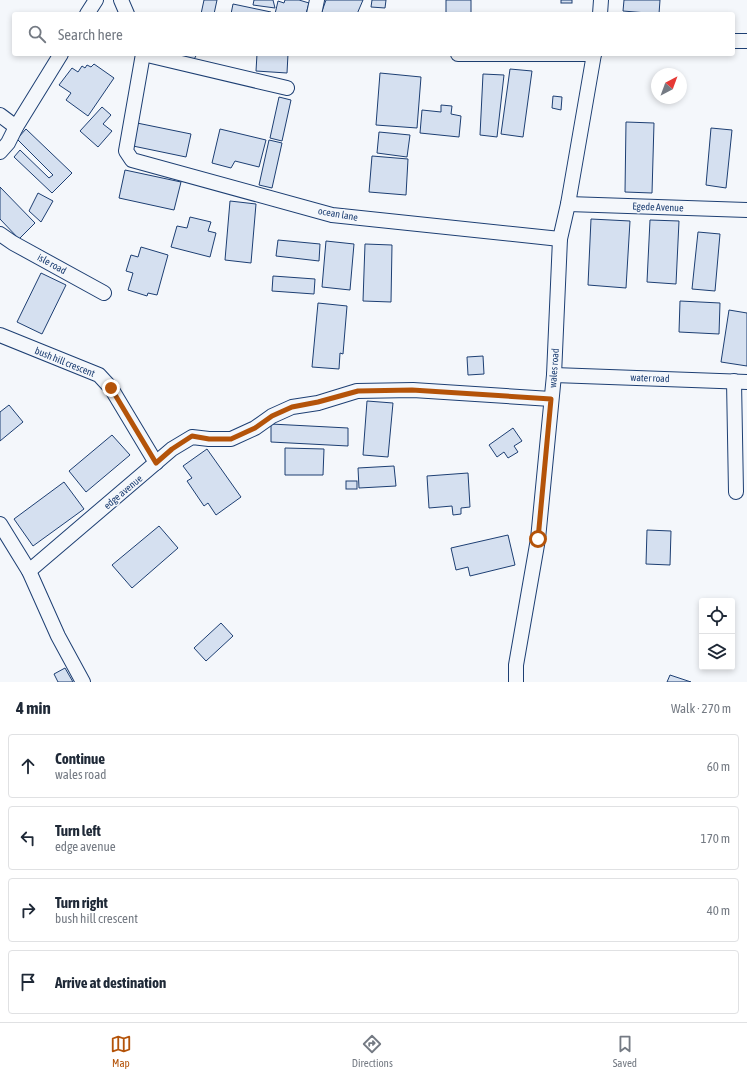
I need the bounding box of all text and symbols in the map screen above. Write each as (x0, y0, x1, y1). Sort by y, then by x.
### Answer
search box (12, 12, 735, 56)
icon: search (26, 23, 48, 45)
text: Search here (58, 26, 123, 43)
north arrow (651, 68, 687, 104)
street label: Egede Avenue (632, 201, 684, 213)
street label: ocean lane (317, 205, 359, 223)
street label: isle road (36, 252, 69, 277)
street label: bush hill crescent (33, 345, 97, 379)
street label: wales road (547, 348, 561, 388)
street label: water road (630, 372, 670, 384)
route end (102, 379, 120, 397)
street label: edge avenue (102, 472, 145, 511)
route start (529, 530, 547, 548)
map controls (699, 598, 735, 670)
button: locate (699, 598, 735, 634)
button: layers (699, 634, 735, 670)
text: 4 min (16, 698, 51, 718)
text: Walk · 270 m (671, 701, 731, 716)
text: Continue (55, 750, 105, 767)
icon: ahead (17, 755, 39, 777)
text: 60 m (707, 759, 730, 774)
text: wales road (55, 767, 106, 782)
text: Turn left (55, 822, 101, 839)
icon: left (17, 827, 39, 849)
text: 170 m (701, 831, 730, 846)
text: edge avenue (55, 839, 116, 854)
text: Turn right (55, 894, 108, 911)
icon: right (17, 899, 39, 921)
text: 40 m (707, 903, 730, 918)
text: bush hill crescent (55, 911, 138, 926)
icon: arrive (17, 971, 39, 993)
text: Arrive at destination (55, 974, 166, 991)
tab: Map (110, 1033, 132, 1069)
tab: Directions (352, 1033, 393, 1069)
tab: Saved (613, 1033, 637, 1069)

